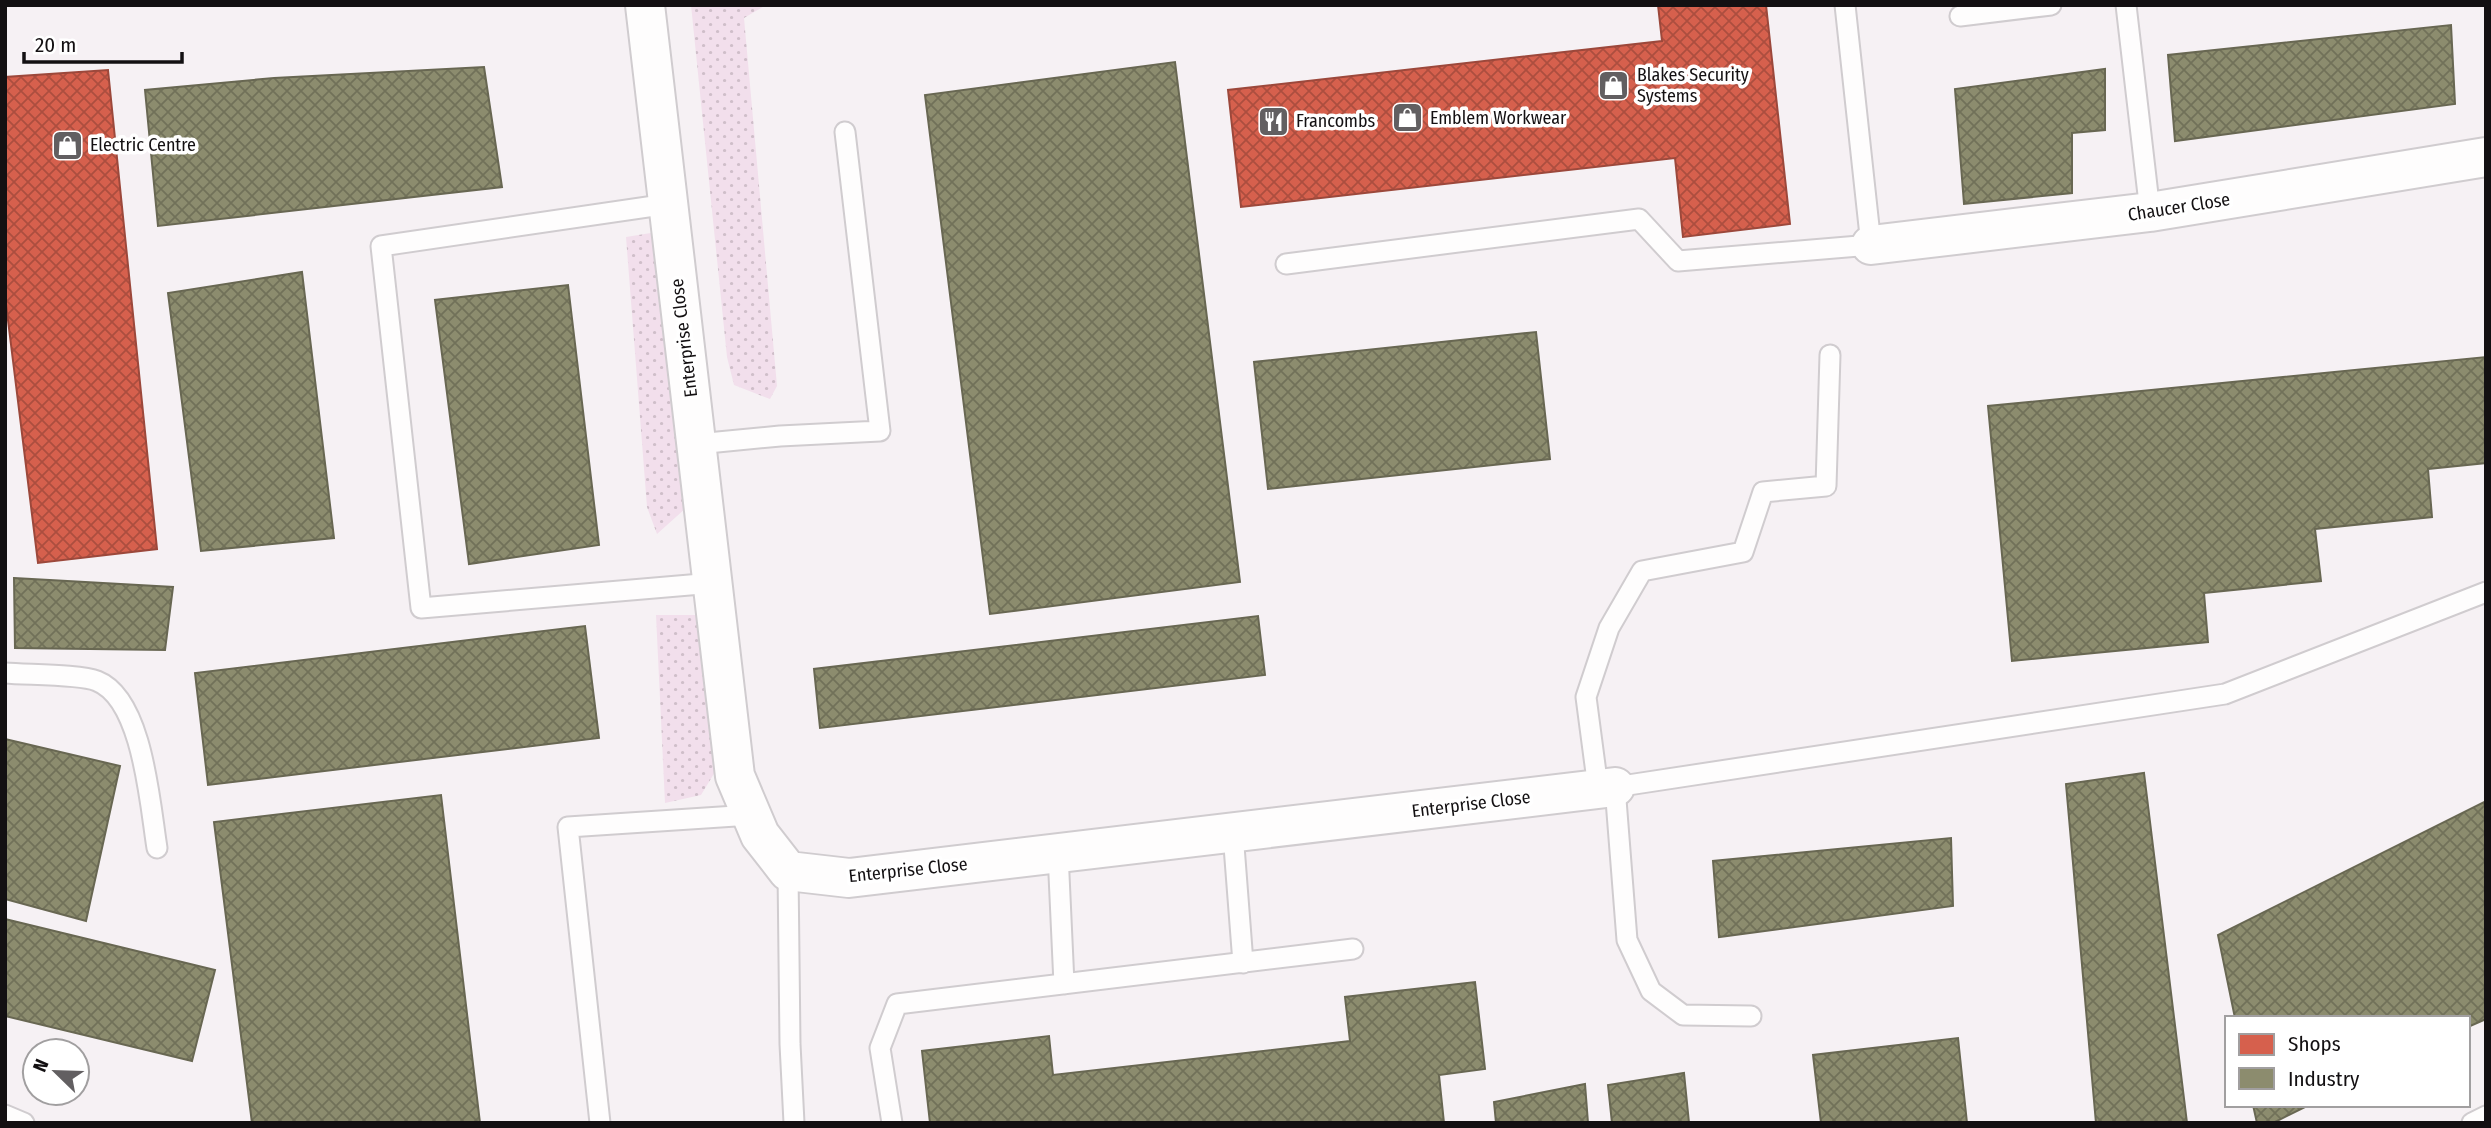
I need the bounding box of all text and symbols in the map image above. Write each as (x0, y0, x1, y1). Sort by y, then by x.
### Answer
scale bar (24, 21, 182, 65)
text: 20 m (35, 32, 76, 58)
place label: Blakes Security Systems (1637, 64, 1749, 107)
shop icon: Blakes Security Systems (1597, 68, 1631, 102)
shop icon: Emblem Workwear (1390, 101, 1424, 135)
restaurant icon: Francombs (1256, 104, 1290, 138)
place label: Emblem Workwear (1430, 107, 1567, 129)
place label: Francombs (1296, 110, 1376, 132)
shop icon: Electric Centre (50, 128, 84, 162)
place label: Electric Centre (90, 134, 196, 156)
street label: Chaucer Close (2126, 188, 2232, 226)
street label: Enterprise Close (666, 277, 702, 399)
street label: Enterprise Close (1410, 786, 1532, 822)
street label: Enterprise Close (847, 853, 969, 887)
legend (2225, 1016, 2470, 1107)
text: Shops (2288, 1031, 2341, 1057)
north arrow (21, 1037, 91, 1107)
text: N (28, 1056, 54, 1075)
text: Industry (2288, 1066, 2360, 1092)

